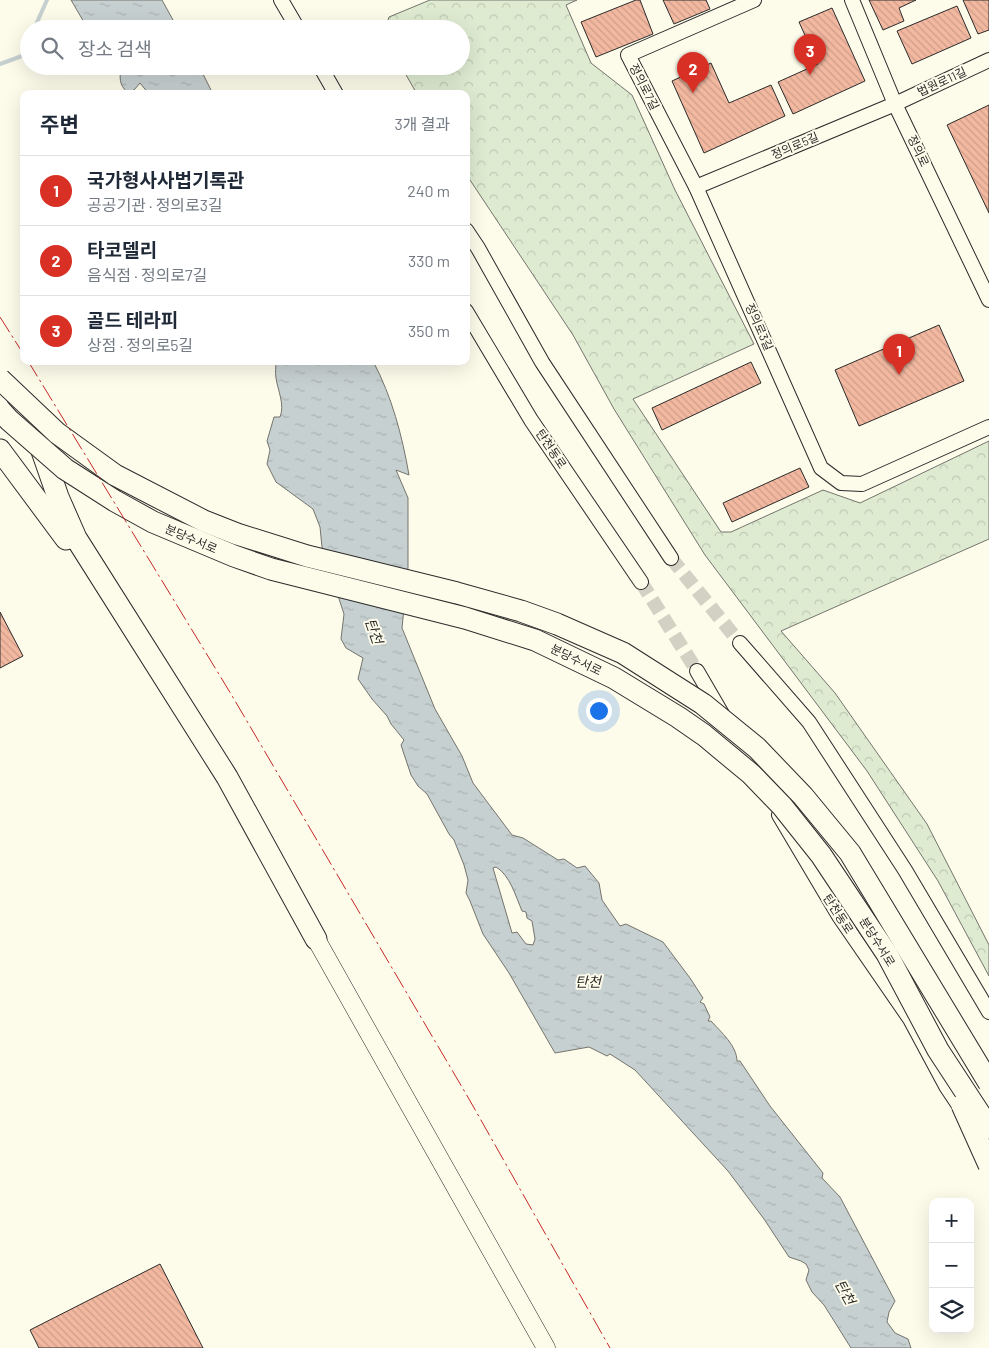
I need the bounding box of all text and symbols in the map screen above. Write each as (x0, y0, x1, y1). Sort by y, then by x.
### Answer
search box (20, 20, 470, 75)
icon: search (38, 34, 66, 62)
pin: 3 (794, 34, 826, 75)
text: 장소 검색 (78, 37, 152, 60)
pin: 2 (677, 52, 709, 93)
street label: 정의로7길 (627, 61, 662, 112)
street label: 법원로11길 (915, 64, 968, 99)
text: 주변 (40, 111, 79, 136)
text: 3개 결과 (394, 114, 450, 133)
street label: 정의로5길 (769, 129, 821, 161)
street label: 정의로 (905, 133, 932, 169)
text: 국가형사사법기록관 (87, 168, 244, 191)
text: 1 (53, 181, 59, 200)
text: 240 m (407, 181, 450, 200)
text: 공공기관 · 정의로3길 (87, 195, 223, 214)
text: 타코델리 (87, 238, 157, 261)
text: 2 (52, 251, 60, 270)
text: 330 m (408, 251, 450, 270)
text: 음식점 · 정의로7길 (87, 265, 207, 284)
street label: 정의로3길 (743, 301, 777, 352)
text: 골드 테라피 (87, 308, 178, 331)
text: 3 (52, 321, 60, 340)
text: 350 m (408, 321, 450, 340)
pin: 1 (883, 334, 915, 375)
text: 상점 · 정의로5길 (87, 335, 193, 354)
street label: 탄천동로 (534, 426, 570, 471)
street label: 분당수서로 (163, 521, 220, 555)
water label: 탄천 (362, 616, 387, 647)
street label: 분당수서로 (549, 641, 604, 677)
your location (586, 698, 612, 724)
street label: 탄천동로 (821, 891, 857, 936)
street label: 분당수서로 (857, 914, 898, 969)
water label: 탄천 (575, 973, 602, 990)
map controls (929, 1198, 974, 1333)
button: + (929, 1198, 974, 1243)
button: − (929, 1243, 974, 1288)
water label: 탄천 (832, 1276, 860, 1308)
button: layers (929, 1288, 974, 1333)

